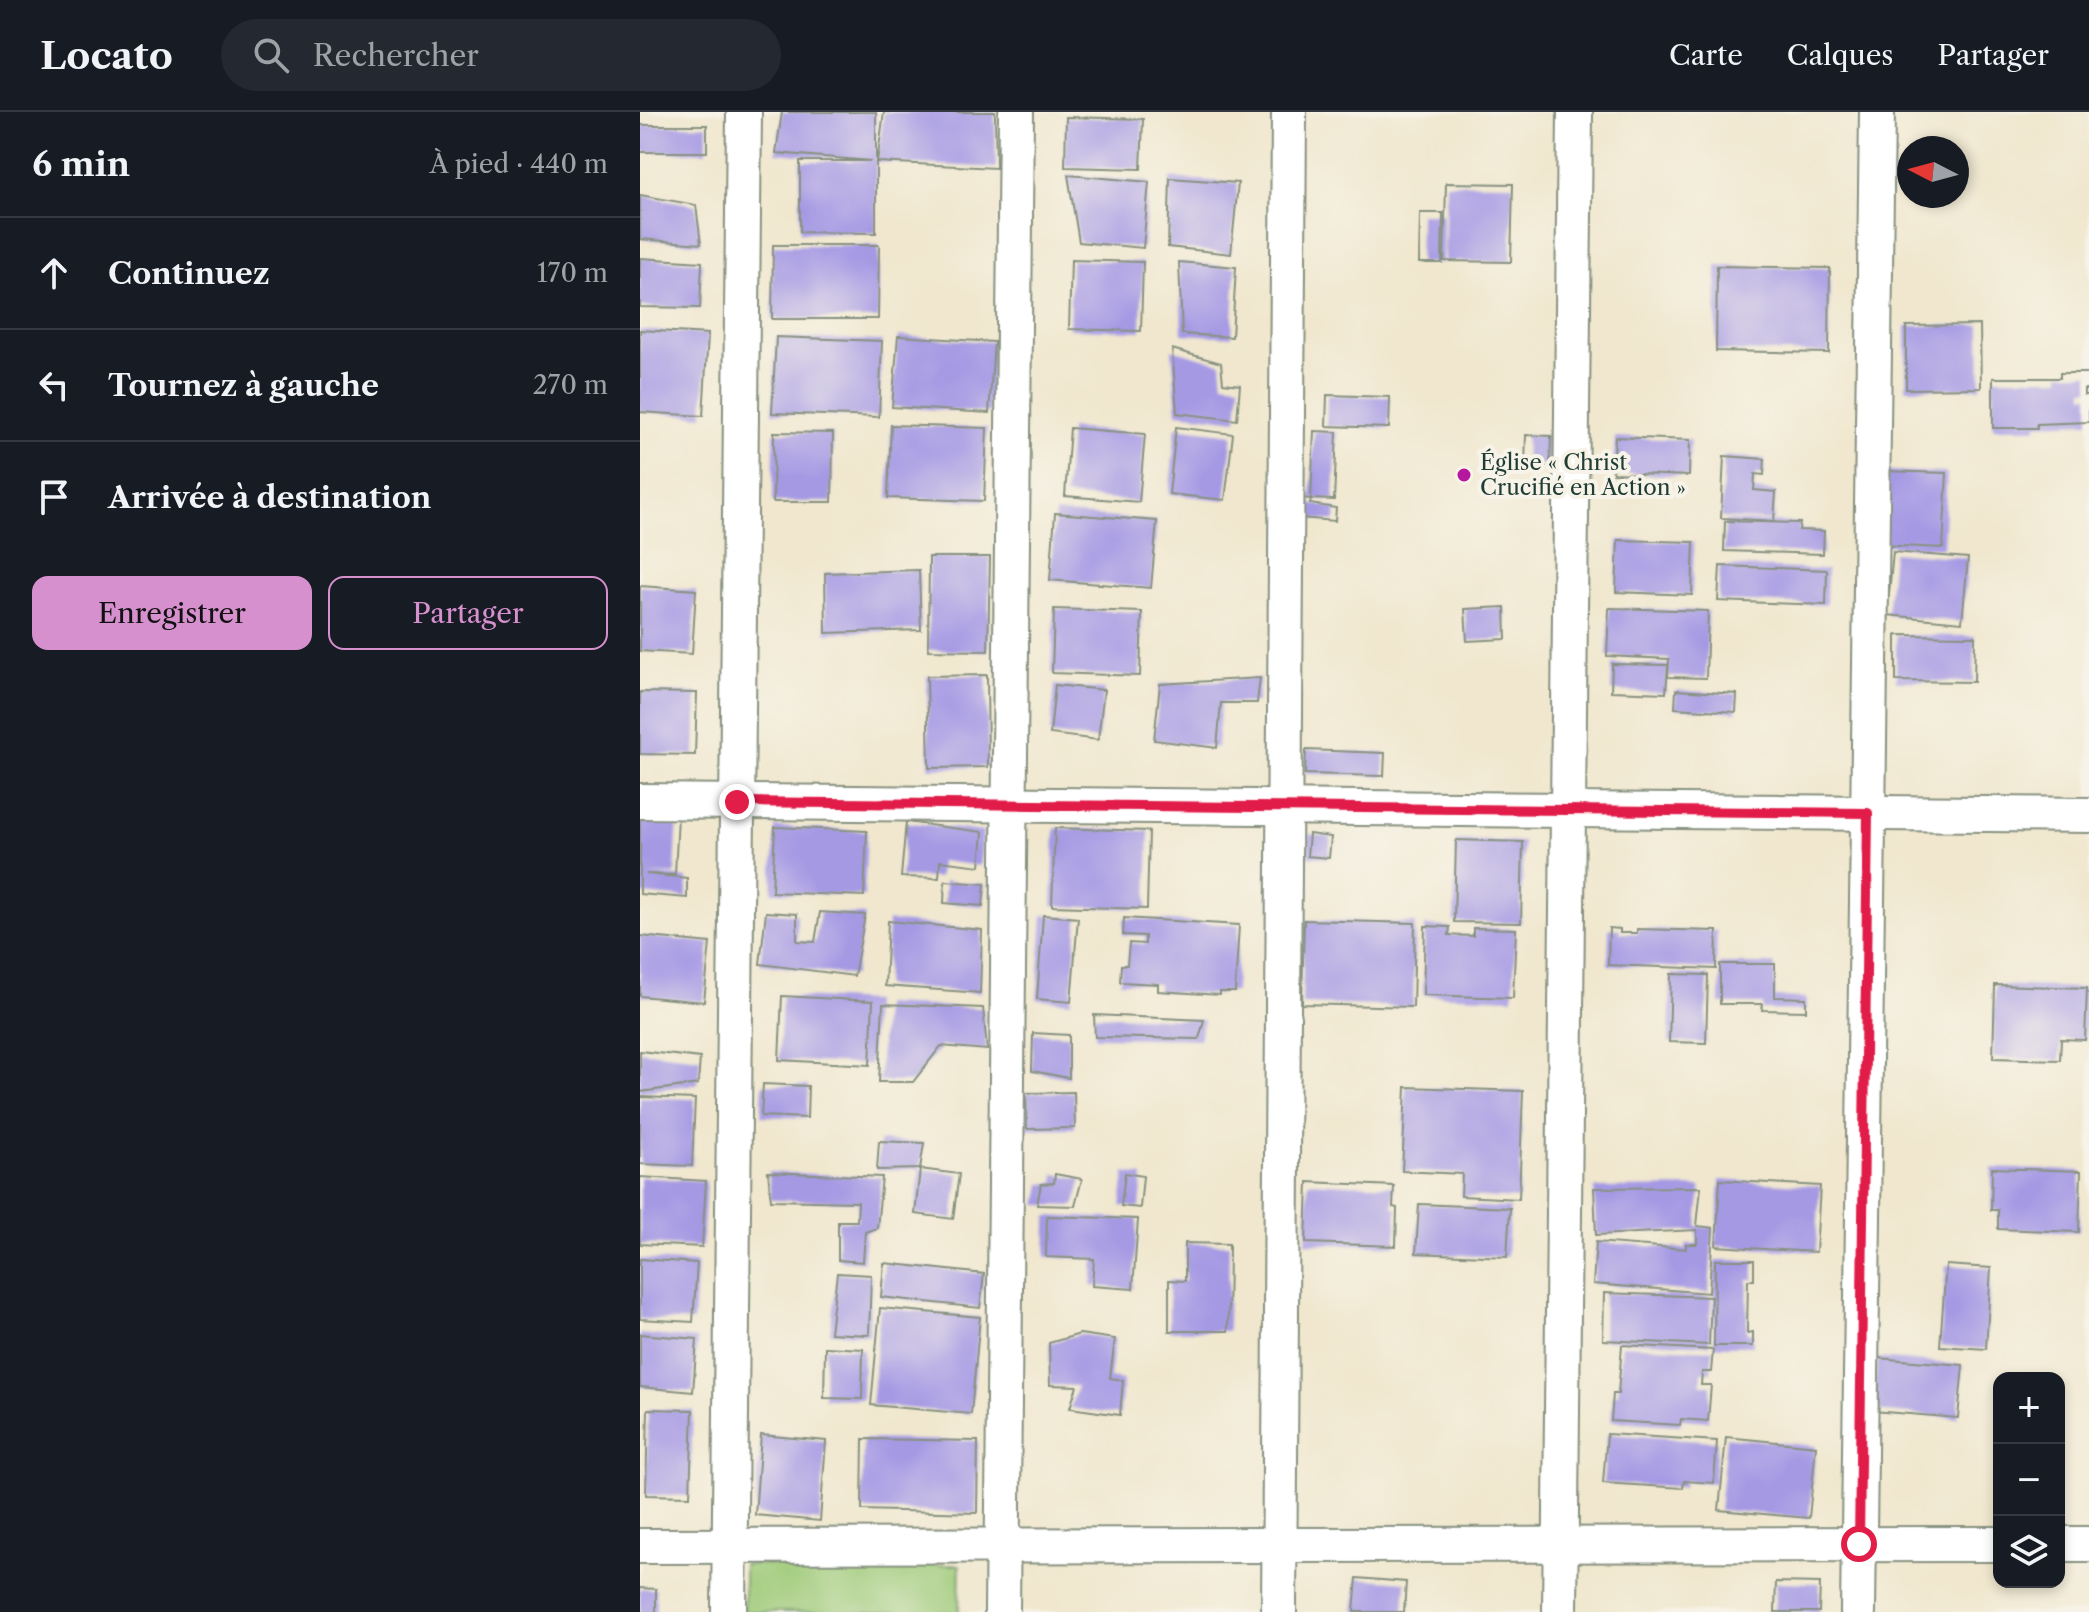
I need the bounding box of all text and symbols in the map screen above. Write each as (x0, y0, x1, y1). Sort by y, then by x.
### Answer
search box (221, 19, 781, 91)
text: Locato (40, 32, 173, 79)
icon: search (249, 33, 293, 77)
text: Rechercher (313, 37, 479, 74)
text: Carte (1669, 38, 1743, 72)
text: Calques (1787, 38, 1894, 72)
text: Partager (1938, 38, 2049, 72)
north arrow (1897, 136, 1969, 208)
text: 6 min (32, 143, 130, 185)
text: À pied · 440 m (430, 148, 608, 180)
icon: ahead (32, 251, 76, 295)
text: Continuez (108, 255, 270, 292)
text: 170 m (537, 257, 608, 289)
icon: left (32, 363, 76, 407)
text: Tournez à gauche (108, 367, 379, 404)
text: 270 m (533, 369, 608, 401)
place label: Église « Christ Crucifié en Action » (1480, 448, 1686, 501)
marker: Église « Christ Crucifié en Action » (1455, 466, 1473, 484)
icon: arrive (32, 475, 76, 519)
text: Arrivée à destination (108, 479, 431, 516)
button: Enregistrer (32, 576, 312, 650)
button: Partager (328, 576, 608, 650)
route end (719, 784, 755, 820)
map controls (1993, 1372, 2065, 1588)
button: + (1993, 1372, 2065, 1444)
button: − (1993, 1444, 2065, 1516)
button: layers (1993, 1516, 2065, 1588)
route start (1841, 1526, 1877, 1562)

